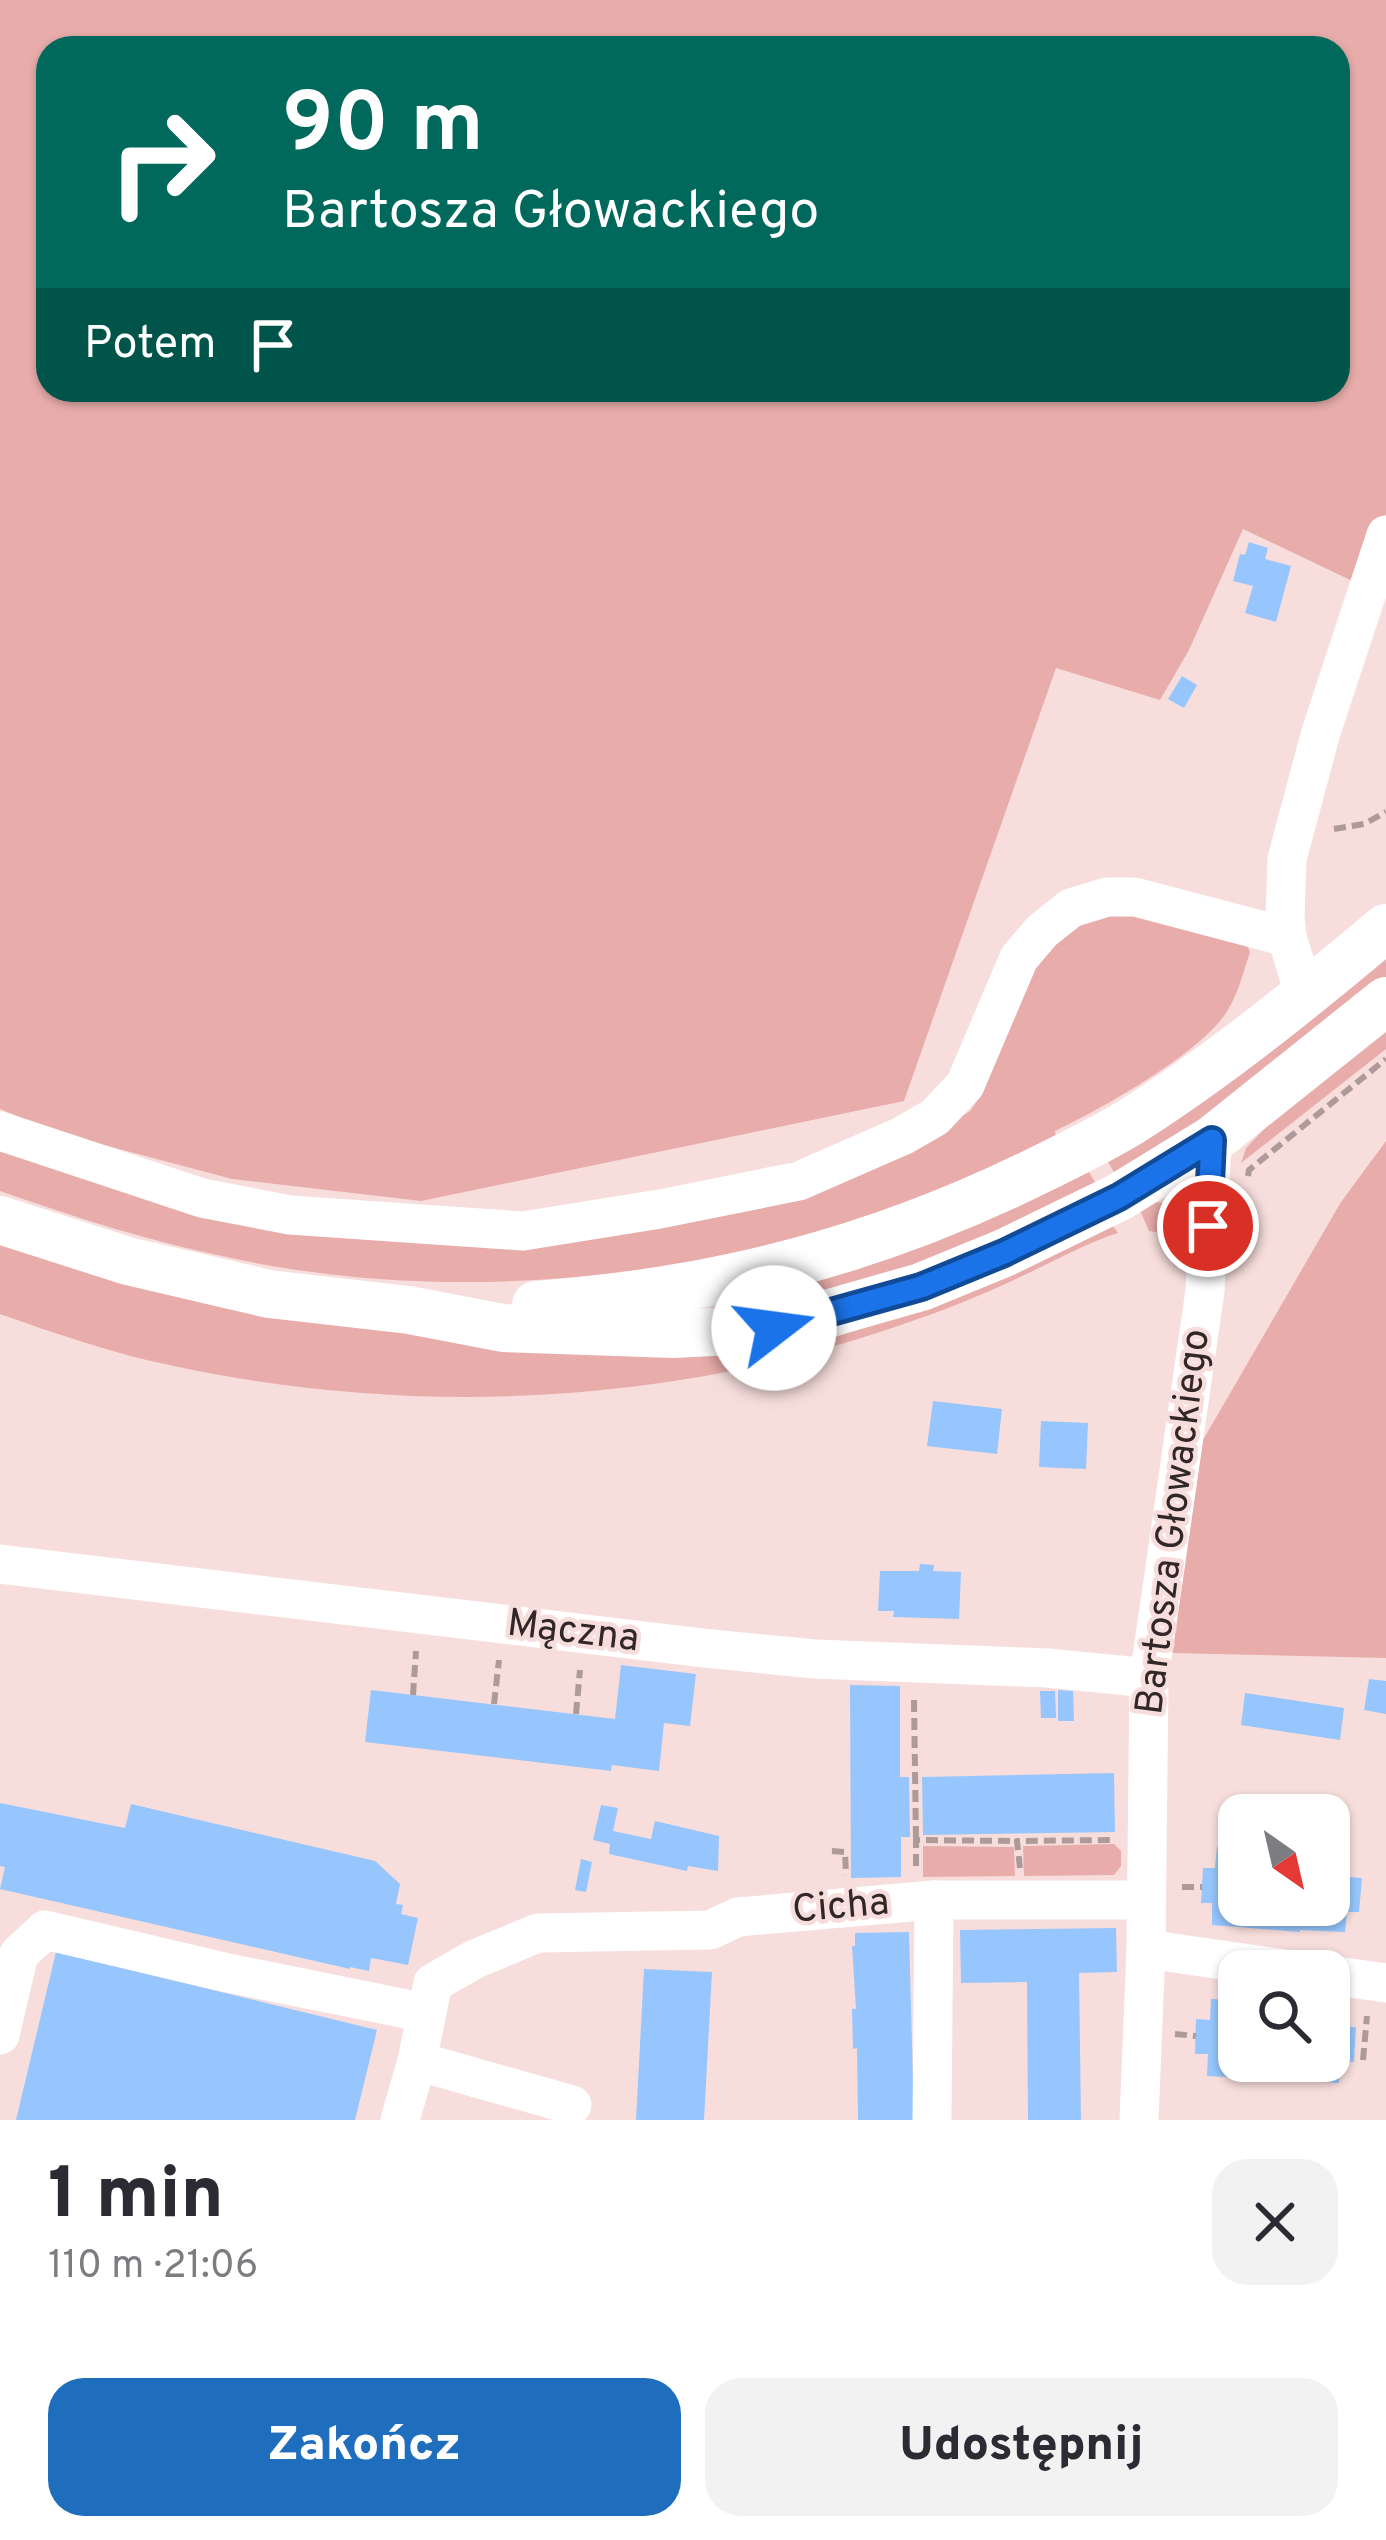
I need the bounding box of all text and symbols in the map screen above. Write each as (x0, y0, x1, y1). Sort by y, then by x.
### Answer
text: 90 m (282, 75, 484, 181)
icon: right (84, 84, 240, 240)
text: Bartosza Głowackiego (282, 179, 819, 248)
icon: arrive (240, 312, 306, 378)
text: Potem (84, 317, 216, 374)
pin (1157, 1175, 1259, 1277)
icon: arrive (1175, 1193, 1241, 1259)
position arrow (711, 1265, 837, 1391)
street label: Bartosza Głowackiego (1127, 1326, 1223, 1718)
street label: Mączna (504, 1601, 642, 1665)
north arrow (1218, 1794, 1350, 1926)
map controls (1218, 1794, 1350, 2082)
street label: Cicha (790, 1879, 892, 1937)
button: search (1218, 1950, 1350, 2082)
text: 1 min (48, 2152, 224, 2244)
button: close (1212, 2159, 1338, 2285)
text: 110 m · 21:06 (48, 2243, 258, 2292)
button: Zakończ (48, 2378, 681, 2516)
button: Udostępnij (705, 2378, 1338, 2516)

